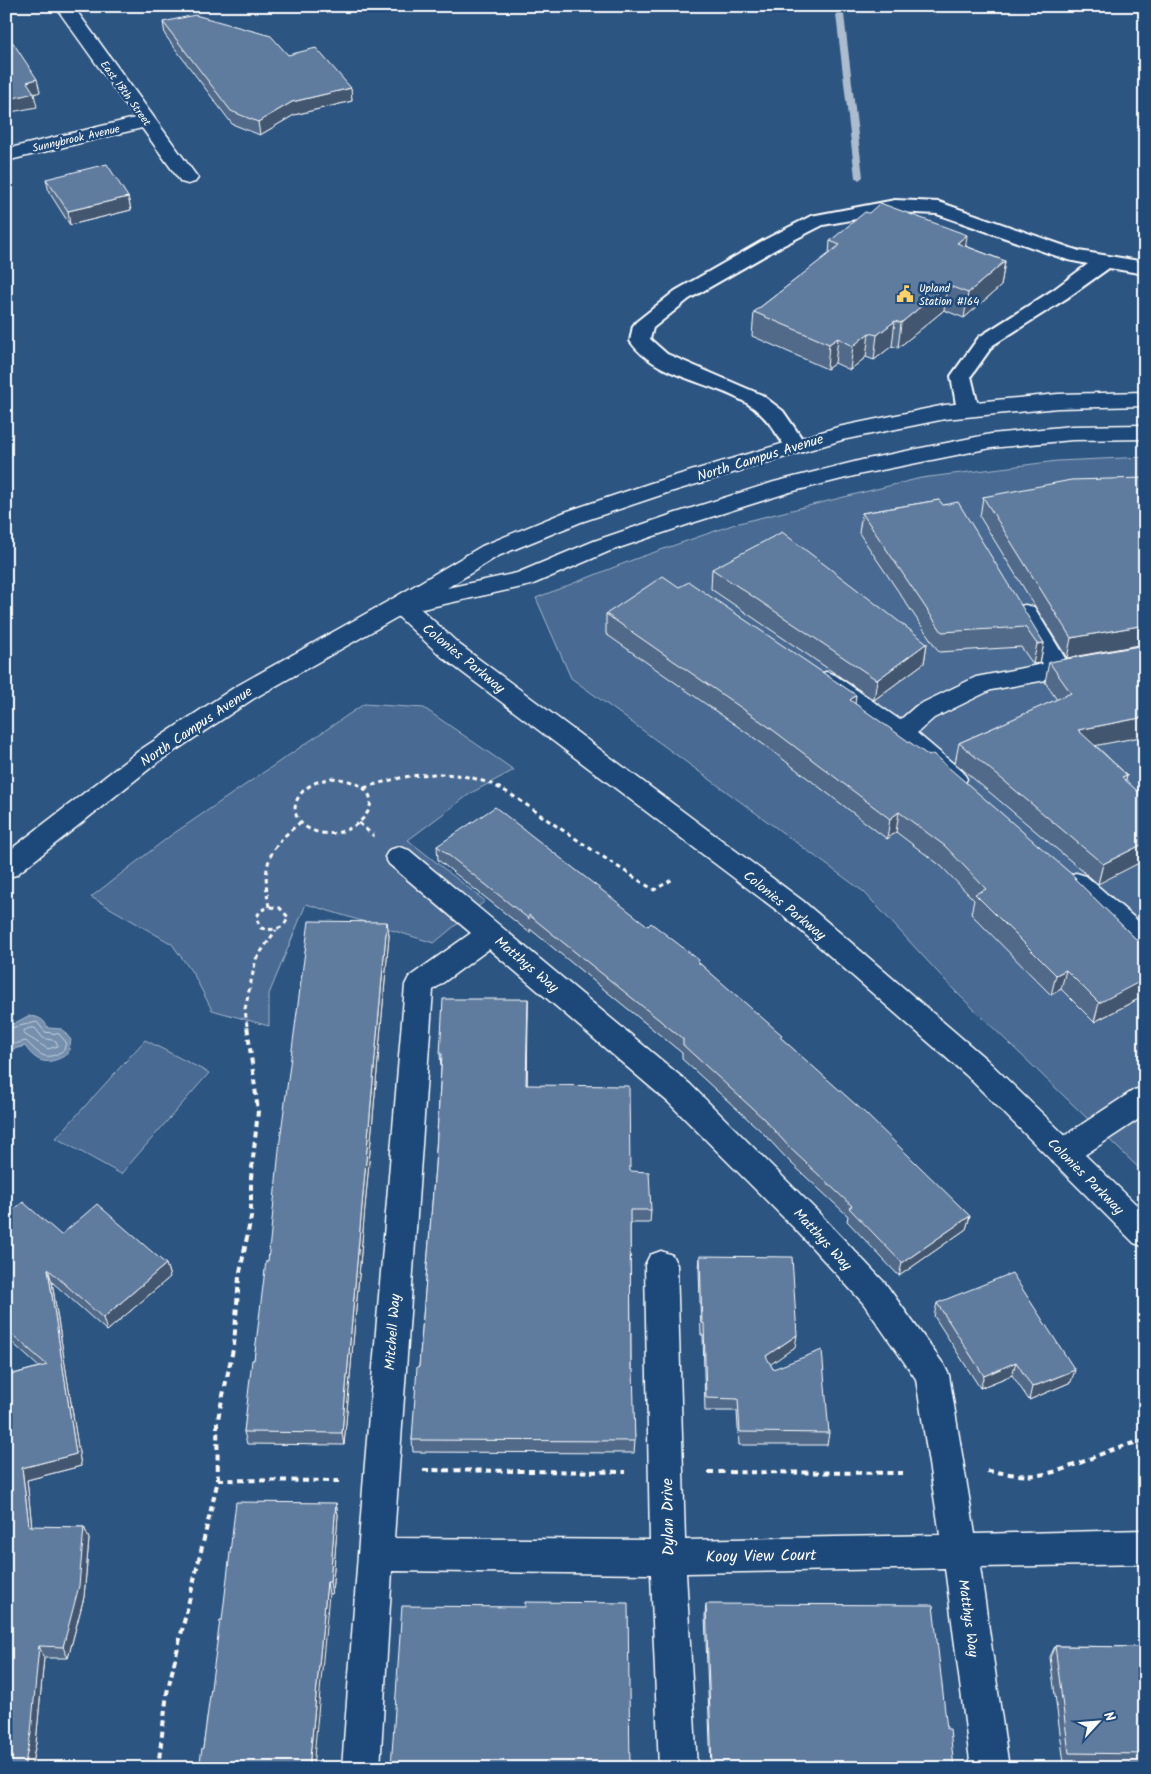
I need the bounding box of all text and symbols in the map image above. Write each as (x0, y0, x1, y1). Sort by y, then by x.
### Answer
street label: East 18th Street (95, 57, 156, 131)
street label: Sunnybrook Avenue (31, 120, 122, 158)
place label: Upland Station #164 (919, 280, 979, 311)
public building icon: Upland Station #164 (895, 284, 915, 304)
street label: North Campus Avenue (694, 428, 827, 488)
street label: Colonies Parkway (417, 618, 510, 699)
street label: North Campus Avenue (136, 681, 258, 773)
street label: Colonies Parkway (738, 865, 831, 946)
street label: Matthys Way (489, 931, 564, 999)
street label: Colonies Parkway (1042, 1133, 1129, 1221)
street label: Matthys Way (788, 1204, 857, 1276)
street label: Mitchell Way (379, 1293, 407, 1371)
street label: Dylan Drive (655, 1478, 682, 1556)
street label: Kooy View Court (706, 1543, 817, 1570)
street label: Matthys Way (952, 1578, 984, 1659)
north arrow (1074, 1696, 1124, 1746)
text: N (1097, 1708, 1121, 1726)

